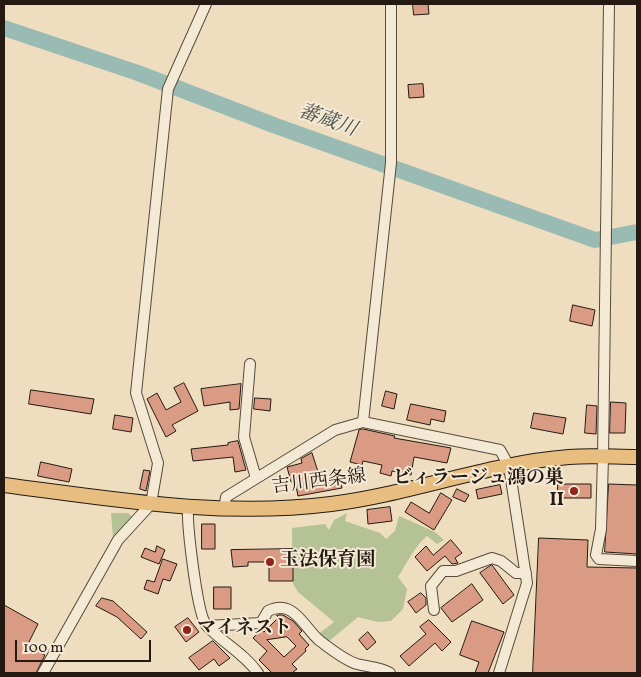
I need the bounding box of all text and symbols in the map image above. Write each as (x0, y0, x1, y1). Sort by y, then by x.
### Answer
water label: 蕃蔵川 (295, 100, 359, 144)
street label: 吉川西条線 (270, 466, 368, 500)
place label: ビィラージュ鴻の巣 II (393, 469, 564, 513)
marker: ビィラージュ鴻の巣 II (568, 485, 580, 497)
place label: 玉法保育園 (280, 551, 375, 573)
marker: 玉法保育園 (264, 556, 276, 568)
place label: マイネスト (197, 619, 292, 641)
marker: マイネスト (181, 624, 193, 636)
scale bar (18, 630, 154, 662)
text: 100 m (23, 638, 63, 659)

